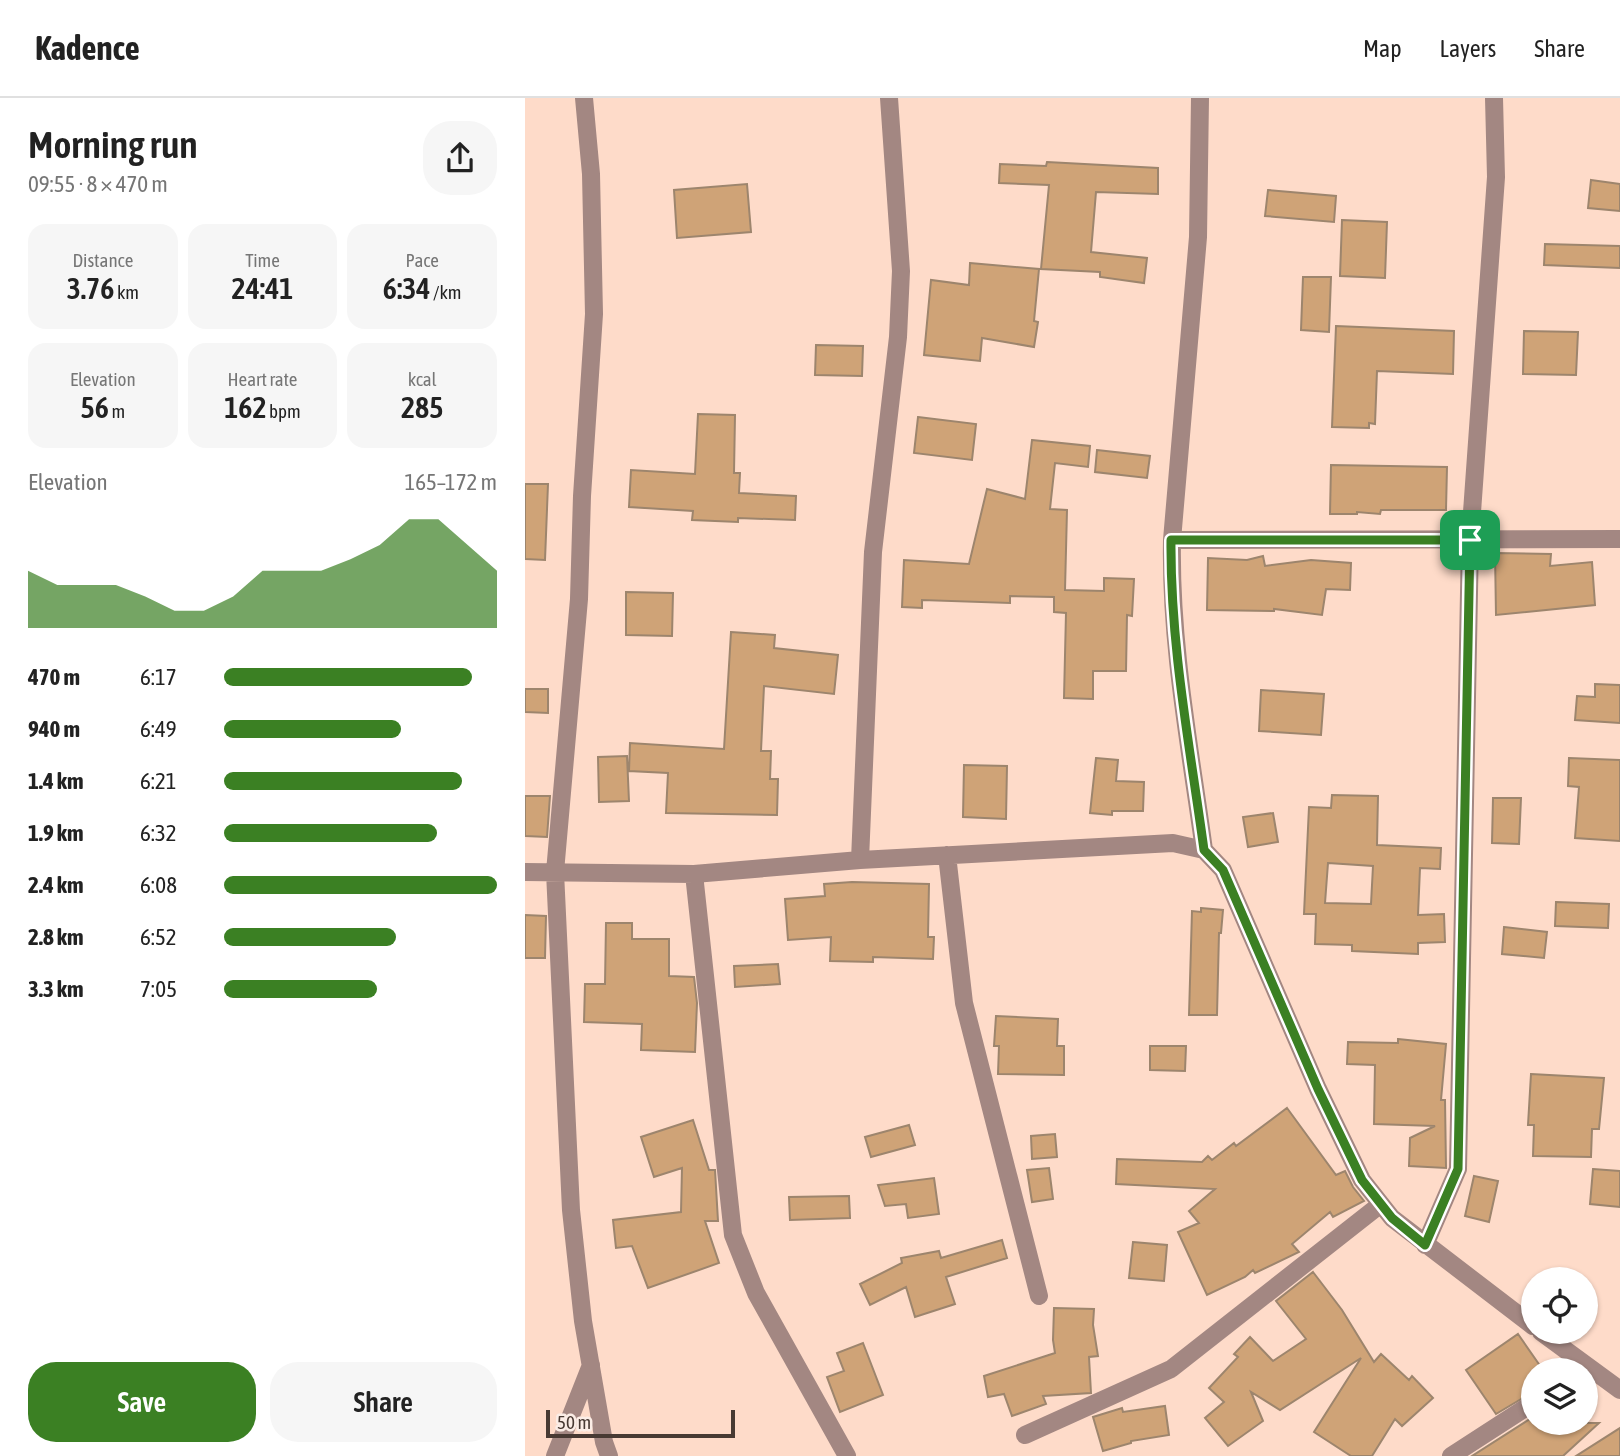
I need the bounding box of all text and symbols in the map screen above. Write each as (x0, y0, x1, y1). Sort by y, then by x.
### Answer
text: Kadence (35, 29, 140, 67)
text: Map (1363, 35, 1402, 62)
text: Layers (1440, 35, 1496, 62)
text: Share (1534, 35, 1585, 62)
button: share (423, 121, 497, 195)
text: Morning run (28, 123, 198, 166)
text: 09:55 · 8 × 470 m (28, 171, 168, 197)
text: Distance (72, 249, 133, 271)
text: Time (245, 249, 280, 271)
text: Pace (405, 249, 439, 271)
text: 3.76 (67, 271, 114, 305)
text: 24:41 (232, 271, 293, 305)
text: 6:34 (383, 271, 430, 305)
text: km (114, 281, 139, 303)
text: /km (430, 281, 462, 303)
text: Elevation (70, 368, 136, 390)
text: Heart rate (228, 368, 297, 390)
text: kcal (408, 368, 437, 390)
text: 56 (81, 390, 109, 424)
text: 162 (224, 390, 267, 424)
text: 285 (401, 390, 443, 424)
text: m (109, 400, 125, 422)
text: bpm (267, 400, 301, 422)
text: Elevation (28, 469, 108, 495)
text: 165–172 m (404, 469, 497, 495)
pin (1440, 510, 1500, 570)
icon: arrive (1451, 521, 1489, 559)
text: 470 m (28, 664, 80, 690)
text: 6:17 (140, 664, 177, 690)
text: 940 m (28, 716, 80, 742)
text: 6:49 (140, 716, 177, 742)
text: 1.4 km (28, 768, 84, 794)
text: 6:21 (140, 768, 177, 794)
text: 1.9 km (28, 820, 84, 846)
text: 6:32 (140, 820, 177, 846)
text: 2.4 km (28, 872, 84, 898)
text: 6:08 (140, 872, 177, 898)
text: 2.8 km (28, 924, 84, 950)
text: 6:52 (140, 924, 177, 950)
text: 3.3 km (28, 976, 84, 1002)
text: 7:05 (140, 976, 177, 1002)
map controls (1521, 1267, 1598, 1435)
button: locate (1521, 1267, 1598, 1344)
button: layers (1521, 1358, 1598, 1435)
button: Save (28, 1362, 256, 1442)
button: Share (270, 1362, 497, 1442)
scale bar (546, 1407, 735, 1439)
text: 50 m (557, 1411, 591, 1433)

